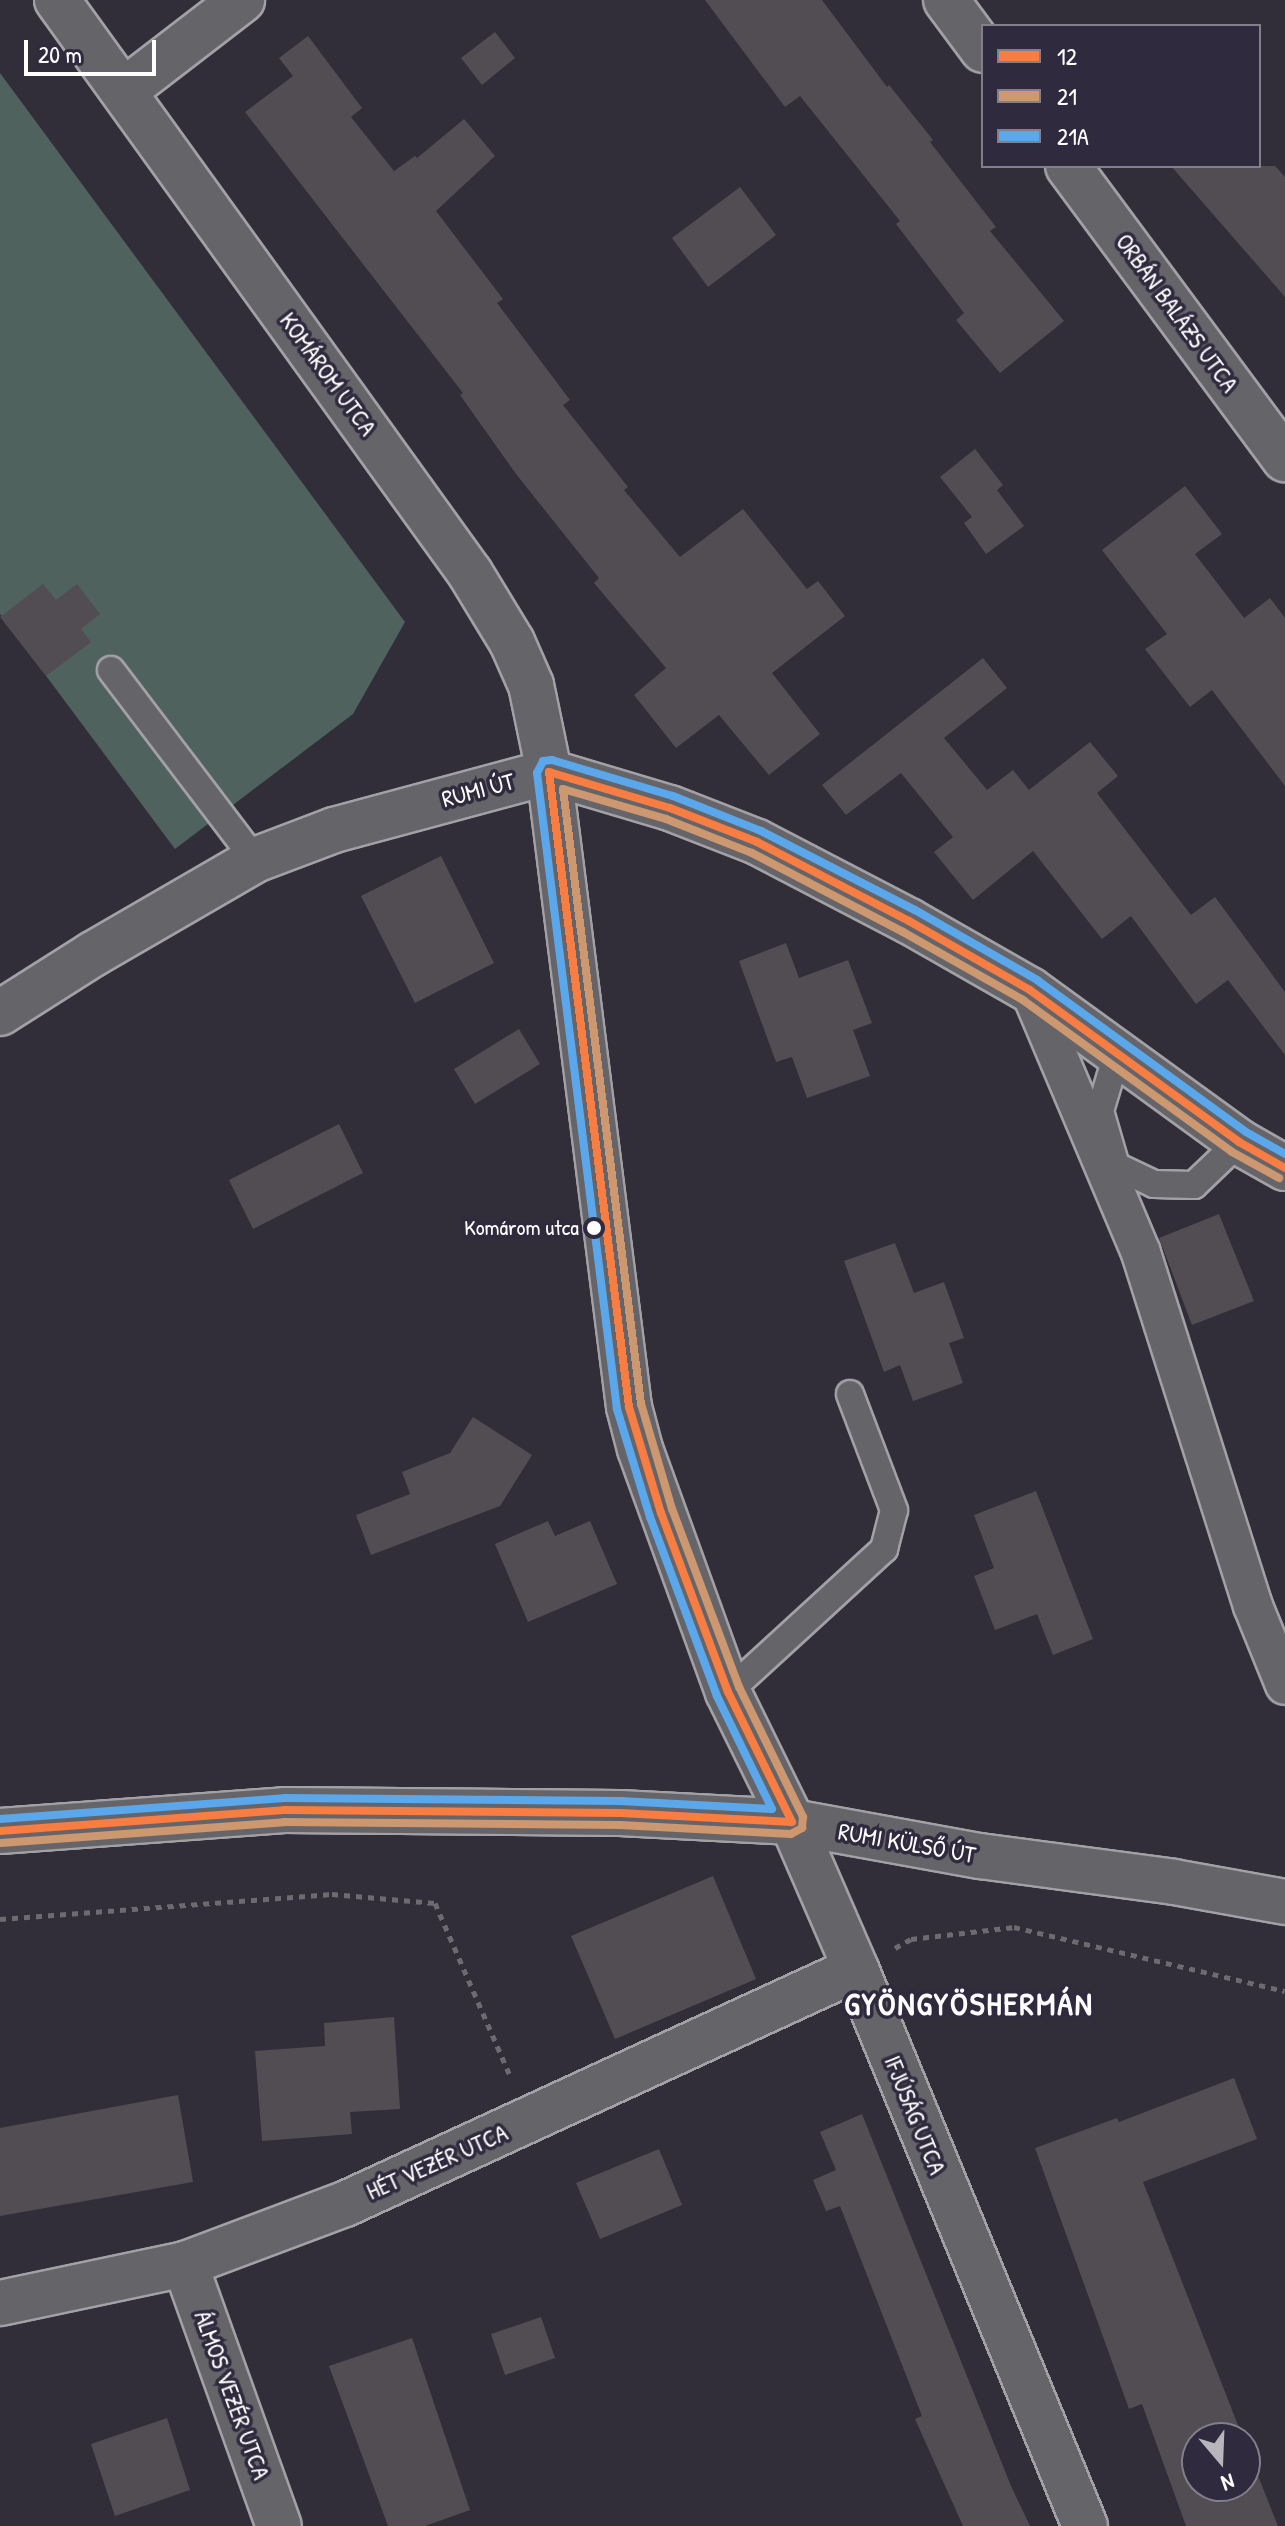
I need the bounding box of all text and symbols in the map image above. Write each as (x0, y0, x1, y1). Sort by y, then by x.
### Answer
scale bar (28, 24, 160, 74)
legend (981, 24, 1261, 168)
text: 20 m (38, 38, 82, 70)
text: 12 (1057, 40, 1077, 72)
text: 21 (1057, 80, 1077, 112)
text: 21A (1057, 120, 1089, 152)
street label: ORBÁN BALÁZS UTCA (1110, 228, 1244, 398)
street label: KOMÁROM UTCA (274, 307, 382, 441)
street label: RUMI ÚT (439, 767, 517, 813)
place label: Komárom utca (464, 1215, 579, 1241)
marker: Komárom utca (586, 1220, 602, 1236)
street label: RUMI KÜLSŐ ÚT (836, 1817, 978, 1869)
district label: GYÖNGYÖSHERMÁN (844, 1985, 1094, 2023)
street label: IFJÚSÁG UTCA (878, 2051, 952, 2179)
street label: HÉT VEZÉR UTCA (362, 2118, 512, 2206)
street label: ÁLMOS VEZÉR UTCA (188, 2307, 276, 2483)
north arrow (1181, 2422, 1261, 2502)
text: N (1218, 2467, 1239, 2499)

